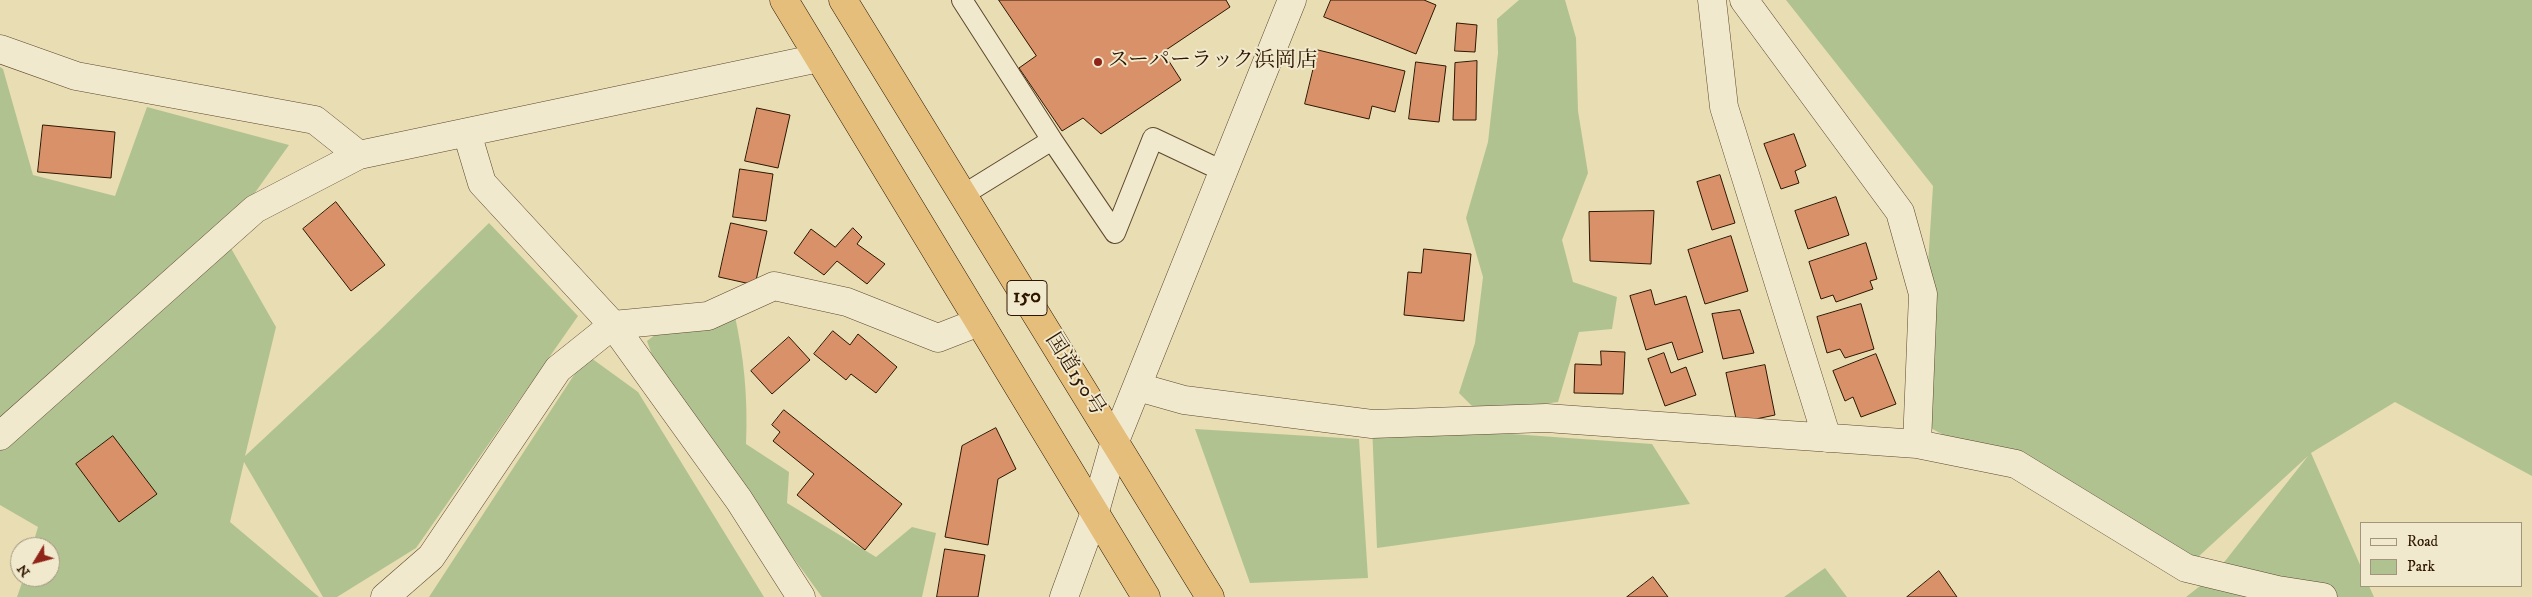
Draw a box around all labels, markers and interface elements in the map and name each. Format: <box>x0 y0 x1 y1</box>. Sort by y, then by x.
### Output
place label: スーパーラック浜岡店 <box>1108 49 1317 75</box>
marker: スーパーラック浜岡店 <box>1092 56 1104 68</box>
road number: 150 <box>1007 280 1047 316</box>
street label: 国道150号 <box>1039 329 1109 421</box>
legend <box>2360 522 2522 587</box>
text: Road <box>2407 532 2438 551</box>
north arrow <box>10 537 60 587</box>
text: Park <box>2407 557 2435 576</box>
text: N <box>13 560 34 580</box>

